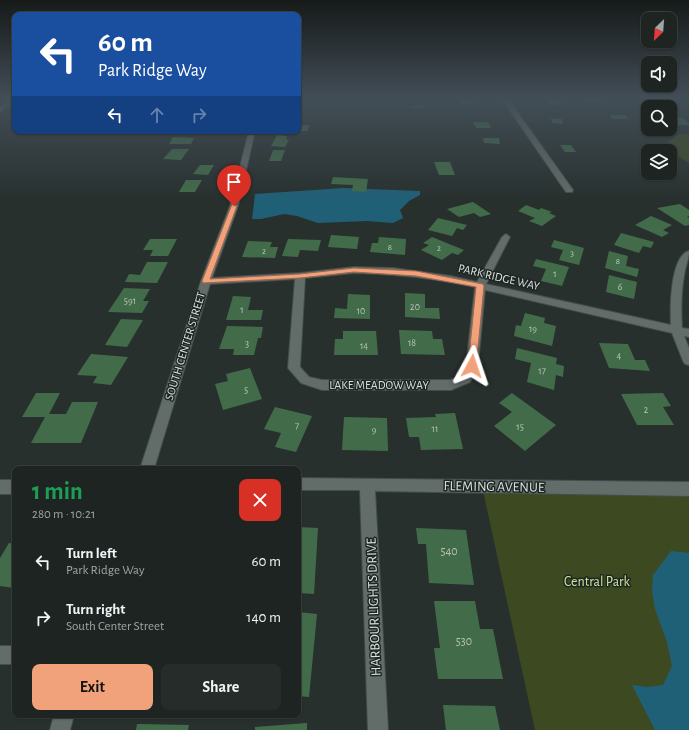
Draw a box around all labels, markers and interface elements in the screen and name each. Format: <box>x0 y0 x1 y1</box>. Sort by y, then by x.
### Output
north arrow <box>641 12 677 48</box>
map controls <box>641 12 677 180</box>
icon: left <box>32 28 84 80</box>
text: 60 m <box>98 29 153 57</box>
button: sound <box>641 56 677 92</box>
text: Park Ridge Way <box>98 62 207 80</box>
button: search <box>641 100 677 136</box>
icon: left <box>104 104 126 126</box>
icon: ahead <box>146 104 168 126</box>
icon: right <box>188 104 210 126</box>
button: layers <box>641 144 677 180</box>
pin <box>217 165 251 206</box>
icon: arrive <box>223 171 245 193</box>
house number: 8 <box>388 243 392 252</box>
house number: 2 <box>437 244 441 253</box>
house number: 2 <box>262 247 266 256</box>
house number: 3 <box>570 249 574 258</box>
house number: 8 <box>616 257 620 266</box>
street label: PARK RIDGE WAY <box>457 262 542 292</box>
house number: 1 <box>553 269 557 279</box>
house number: 6 <box>618 282 623 292</box>
street label: SOUTH CENTER STREET <box>163 290 207 402</box>
house number: 591 <box>124 296 136 306</box>
house number: 20 <box>410 302 420 312</box>
house number: 1 <box>240 305 244 315</box>
house number: 10 <box>357 306 365 316</box>
house number: 19 <box>529 324 537 334</box>
house number: 18 <box>408 338 416 348</box>
house number: 3 <box>245 339 249 349</box>
house number: 14 <box>360 341 368 351</box>
position arrow <box>451 345 493 387</box>
house number: 4 <box>617 351 622 361</box>
house number: 17 <box>538 366 546 376</box>
street label: LAKE MEADOW WAY <box>329 379 429 391</box>
house number: 5 <box>244 385 248 395</box>
house number: 2 <box>644 405 649 415</box>
house number: 7 <box>295 421 299 431</box>
house number: 15 <box>516 422 524 432</box>
house number: 11 <box>432 424 438 434</box>
house number: 9 <box>372 425 377 435</box>
button: close <box>239 479 281 521</box>
street label: FLEMING AVENUE <box>443 479 545 495</box>
text: 1 min <box>32 480 83 504</box>
text: 280 m · 10:21 <box>32 508 95 521</box>
street label: HARBOUR LIGHTS DRIVE <box>365 537 383 676</box>
house number: 540 <box>440 545 458 557</box>
text: Turn left <box>66 546 117 561</box>
icon: left <box>32 551 54 573</box>
text: 60 m <box>252 554 281 569</box>
text: Park Ridge Way <box>66 564 144 577</box>
park label: Central Park <box>564 575 631 589</box>
text: Turn right <box>66 602 125 617</box>
icon: right <box>32 607 54 629</box>
text: 140 m <box>246 610 281 625</box>
text: South Center Street <box>66 620 164 633</box>
house number: 530 <box>456 635 472 647</box>
button: Exit <box>32 664 153 710</box>
button: Share <box>161 664 281 710</box>

